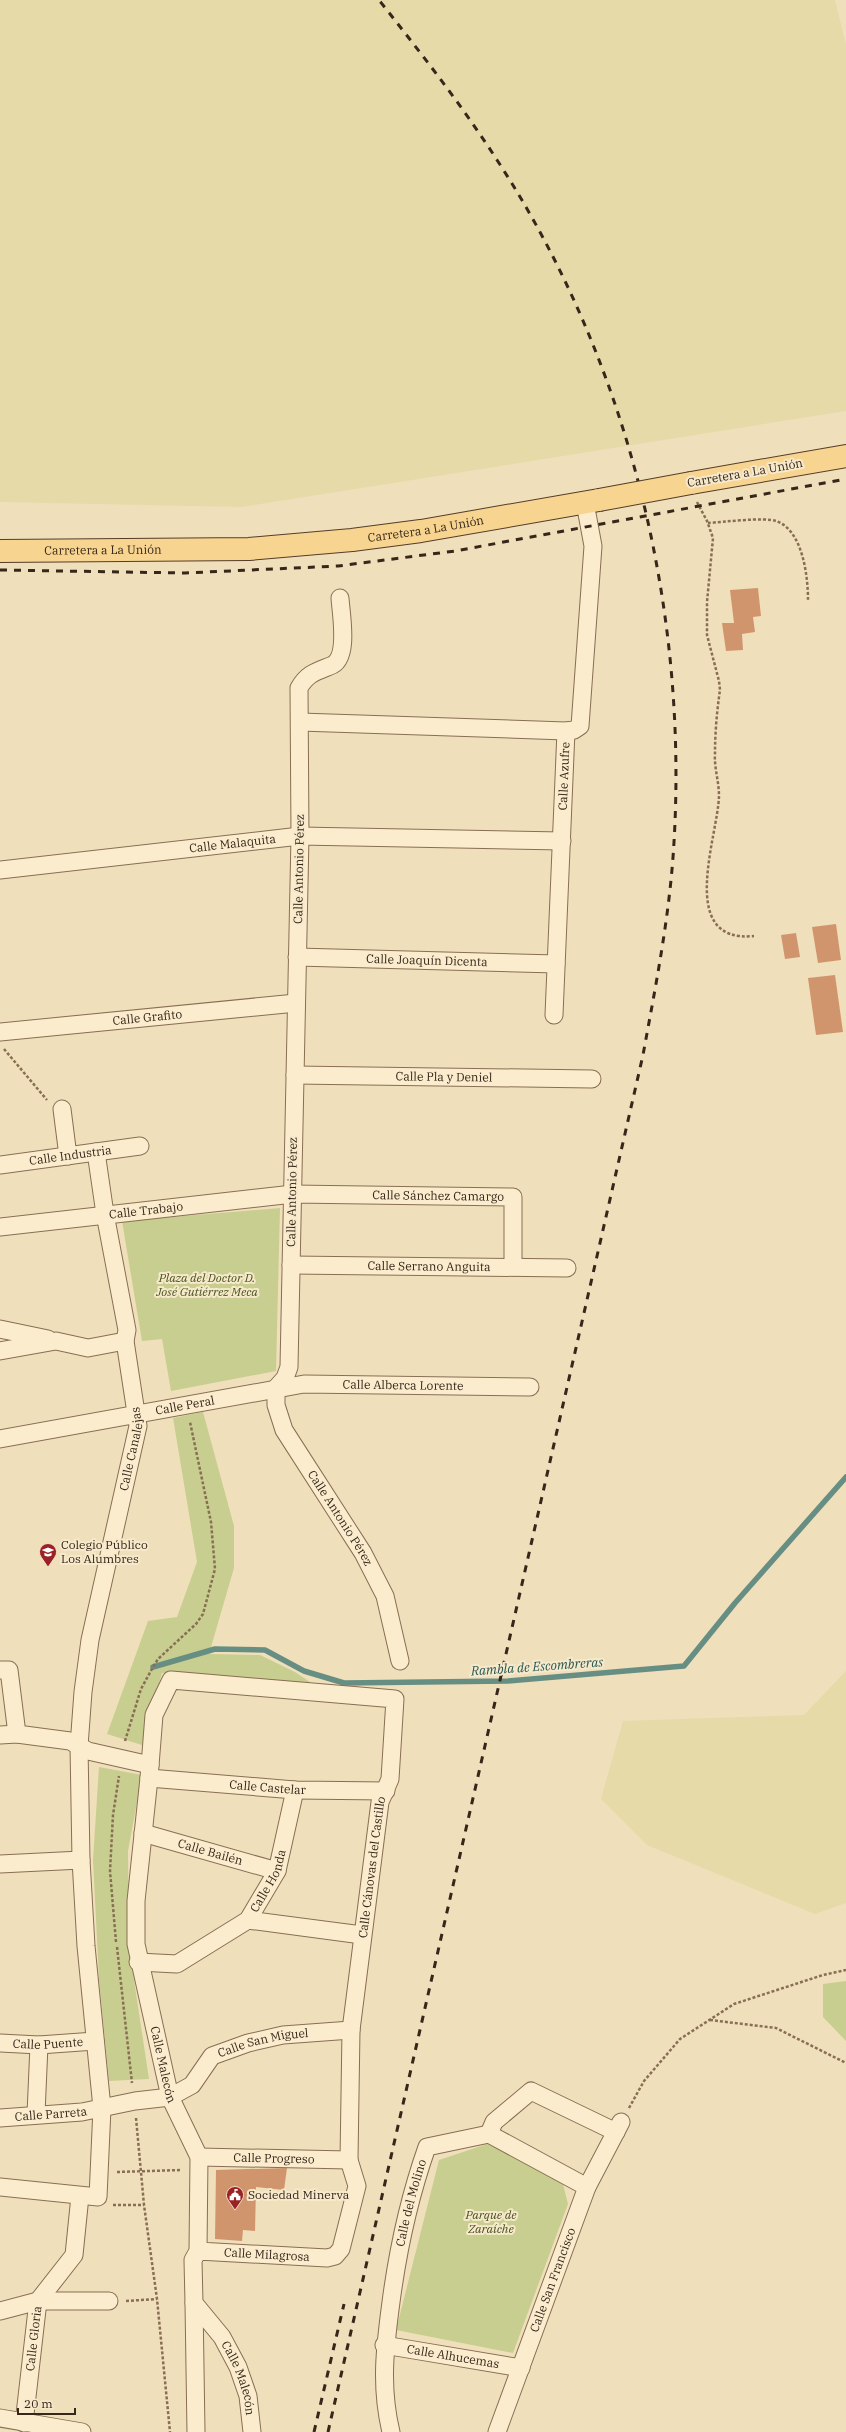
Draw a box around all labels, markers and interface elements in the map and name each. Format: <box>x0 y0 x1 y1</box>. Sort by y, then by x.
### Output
street label: Carretera a La Unión <box>686 455 804 490</box>
street label: Carretera a La Unión <box>367 512 485 545</box>
street label: Carretera a La Unión <box>44 542 162 558</box>
street label: Calle Azufre <box>555 742 573 811</box>
street label: Calle Antonio Pérez <box>290 814 307 924</box>
street label: Calle Malaquita <box>188 831 277 856</box>
street label: Calle Joaquín Dicenta <box>366 951 488 969</box>
street label: Calle Grafito <box>112 1006 183 1028</box>
street label: Calle Pla y Deniel <box>395 1068 493 1085</box>
street label: Calle Antonio Pérez <box>283 1137 300 1247</box>
street label: Calle Industria <box>28 1142 113 1168</box>
street label: Calle Sánchez Camargo <box>372 1187 504 1204</box>
street label: Calle Trabajo <box>108 1198 184 1222</box>
street label: Calle Serrano Anguita <box>367 1258 491 1274</box>
park label: Plaza del Doctor D. José Gutiérrez Meca <box>155 1270 258 1299</box>
street label: Calle Alberca Lorente <box>342 1377 464 1393</box>
street label: Calle Peral <box>154 1392 216 1418</box>
street label: Calle Canalejas <box>116 1406 146 1492</box>
street label: Calle Antonio Pérez <box>305 1467 376 1568</box>
place label: Colegio Público Los Alumbres <box>61 1537 148 1566</box>
school or university icon: Colegio Público Los Alumbres <box>38 1542 58 1567</box>
water label: Rambla de Escombreras <box>469 1653 604 1680</box>
street label: Calle Castelar <box>229 1777 307 1797</box>
street label: Calle Cánovas del Castillo <box>355 1793 389 1939</box>
street label: Calle Bailén <box>176 1835 245 1868</box>
street label: Calle Honda <box>246 1848 289 1915</box>
street label: Calle Malecón <box>147 2025 180 2106</box>
street label: Calle San Miguel <box>216 2025 309 2060</box>
street label: Calle Puente <box>12 2034 84 2052</box>
street label: Calle Parreta <box>14 2103 89 2124</box>
street label: Calle Progreso <box>233 2150 315 2166</box>
street label: Calle del Molino <box>392 2157 429 2248</box>
public building icon: Sociedad Minerva <box>225 2185 245 2210</box>
place label: Sociedad Minerva <box>248 2187 350 2202</box>
park label: Parque de Zaraíche <box>464 2207 517 2236</box>
street label: Calle San Francisco <box>526 2225 579 2334</box>
street label: Calle Milagrosa <box>224 2244 311 2264</box>
street label: Calle Gloria <box>22 2305 44 2372</box>
street label: Calle Malecón <box>218 2338 258 2416</box>
street label: Calle Alhucemas <box>406 2341 501 2371</box>
scale bar <box>18 2390 75 2416</box>
text: 20 m <box>24 2396 53 2411</box>

